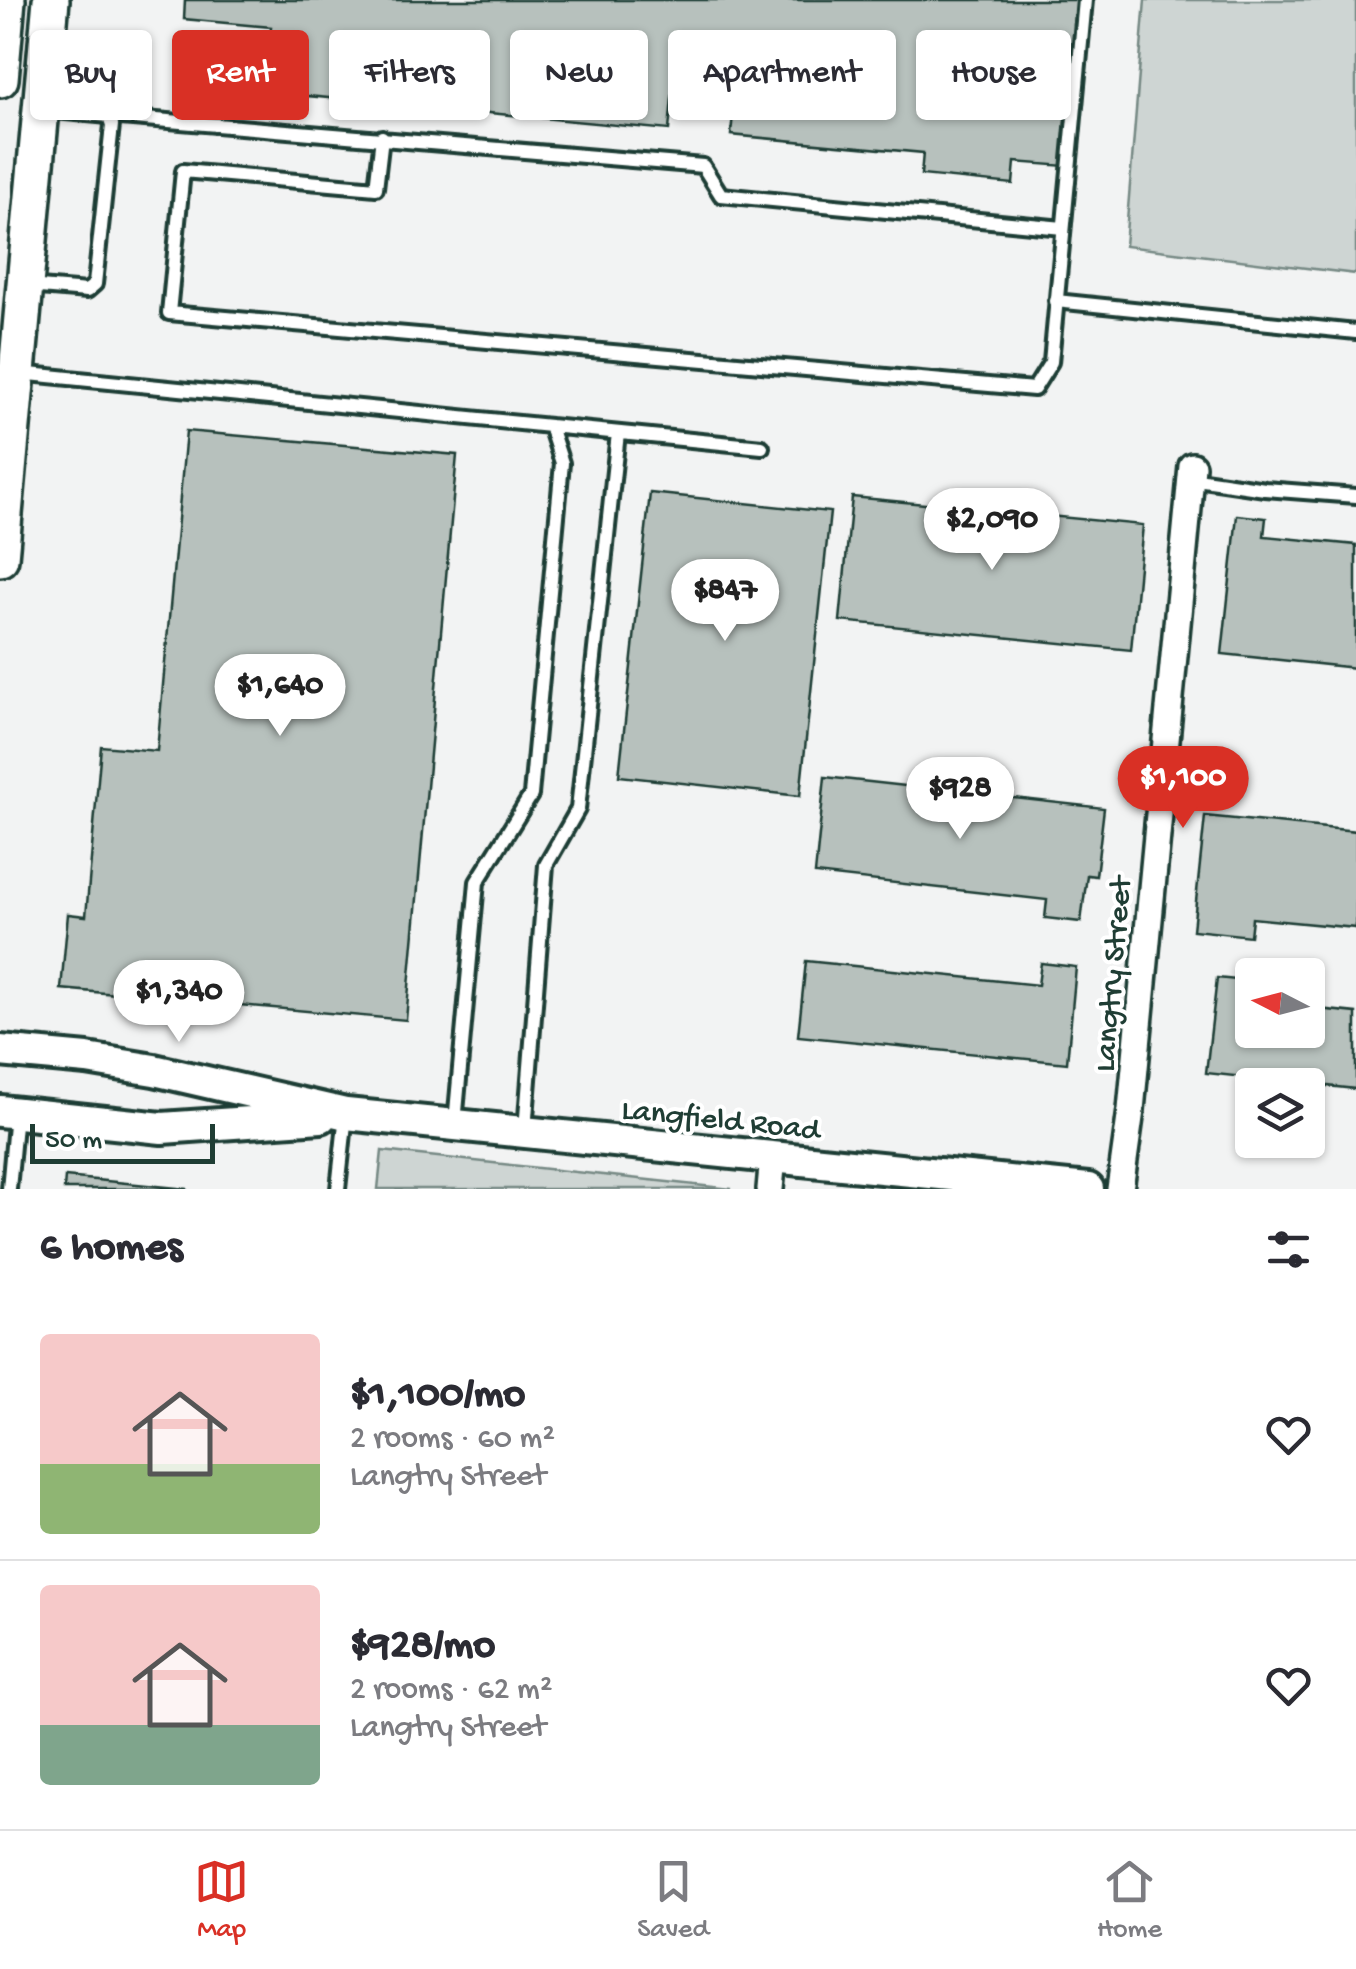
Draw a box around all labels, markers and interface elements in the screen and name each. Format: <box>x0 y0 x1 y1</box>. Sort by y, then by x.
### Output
chip: Buy <box>30 30 152 120</box>
chip: Rent <box>172 30 309 120</box>
chip: Filters <box>329 30 490 120</box>
chip: New <box>510 30 648 120</box>
chip: Apartment <box>668 30 896 120</box>
chip: House <box>916 30 1071 120</box>
pin: $2,090 <box>911 488 1073 573</box>
text: $2,090 <box>946 501 1038 539</box>
pin: $847 <box>666 559 784 644</box>
text: $847 <box>693 572 757 610</box>
pin: $1,640 <box>199 654 361 739</box>
text: $1,640 <box>237 667 323 705</box>
pin: $1,100 <box>1102 746 1264 831</box>
pin: $928 <box>901 757 1019 842</box>
text: $1,100 <box>1140 759 1226 797</box>
text: $928 <box>928 770 992 808</box>
street label: Langtry Street <box>1088 872 1143 1074</box>
north arrow <box>1235 958 1325 1048</box>
map controls <box>1235 958 1325 1158</box>
pin: $1,340 <box>98 960 260 1045</box>
text: $1,340 <box>135 973 223 1011</box>
button: layers <box>1235 1068 1325 1158</box>
street label: Langfield Road <box>619 1093 824 1152</box>
scale bar <box>30 1119 215 1164</box>
text: 50 m <box>45 1125 102 1158</box>
icon: filters <box>1261 1222 1316 1277</box>
text: 6 homes <box>40 1225 183 1274</box>
text: $1,100/mo <box>350 1372 525 1421</box>
icon: home <box>120 1374 240 1494</box>
icon: heart <box>1261 1407 1316 1462</box>
text: 2 rooms · 60 m² <box>350 1421 555 1459</box>
text: Langtry Street <box>350 1459 546 1497</box>
text: $928/mo <box>350 1623 495 1672</box>
icon: home <box>120 1625 240 1745</box>
icon: heart <box>1261 1658 1316 1713</box>
text: 2 rooms · 62 m² <box>350 1672 552 1710</box>
text: Langtry Street <box>350 1710 546 1748</box>
tab: Map <box>194 1854 249 1947</box>
tab: Saved <box>637 1854 709 1947</box>
tab: Home <box>1097 1854 1162 1947</box>

